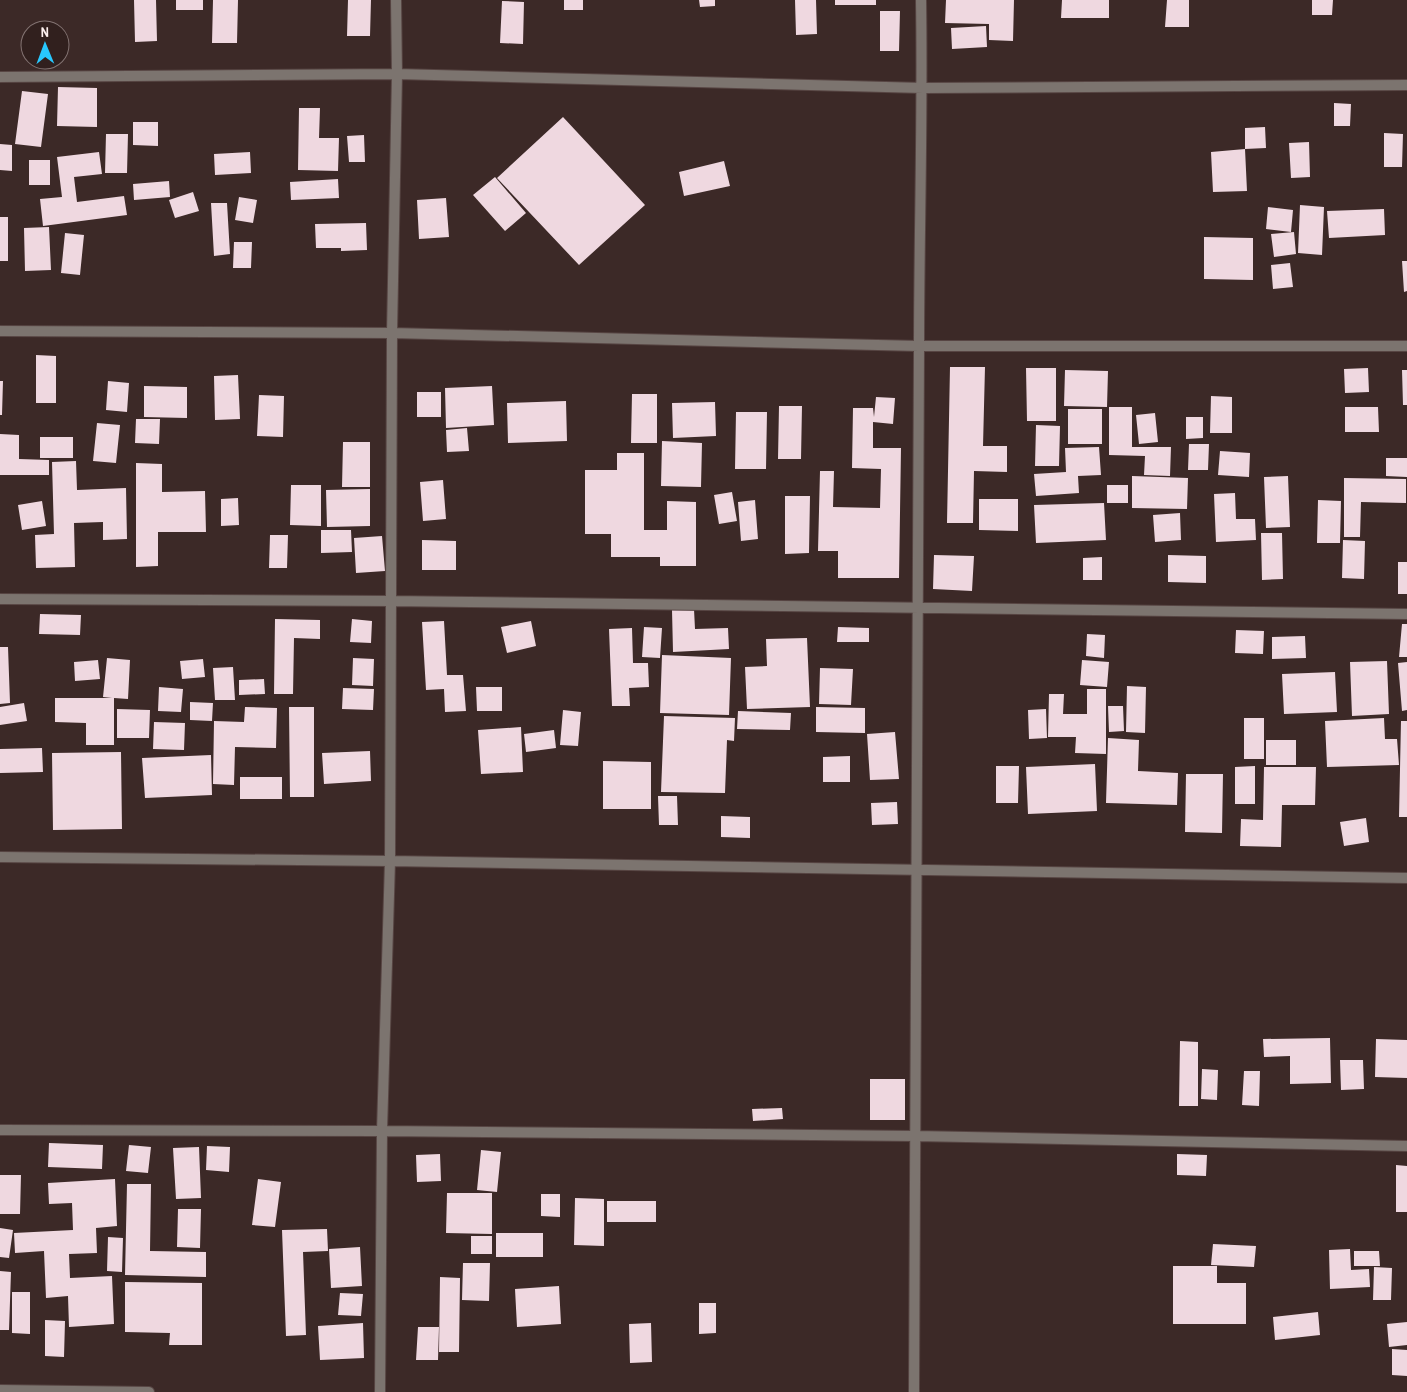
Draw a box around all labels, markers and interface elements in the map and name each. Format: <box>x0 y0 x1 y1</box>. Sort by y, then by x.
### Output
north arrow <box>20 20 70 70</box>
text: N <box>40 23 49 41</box>

